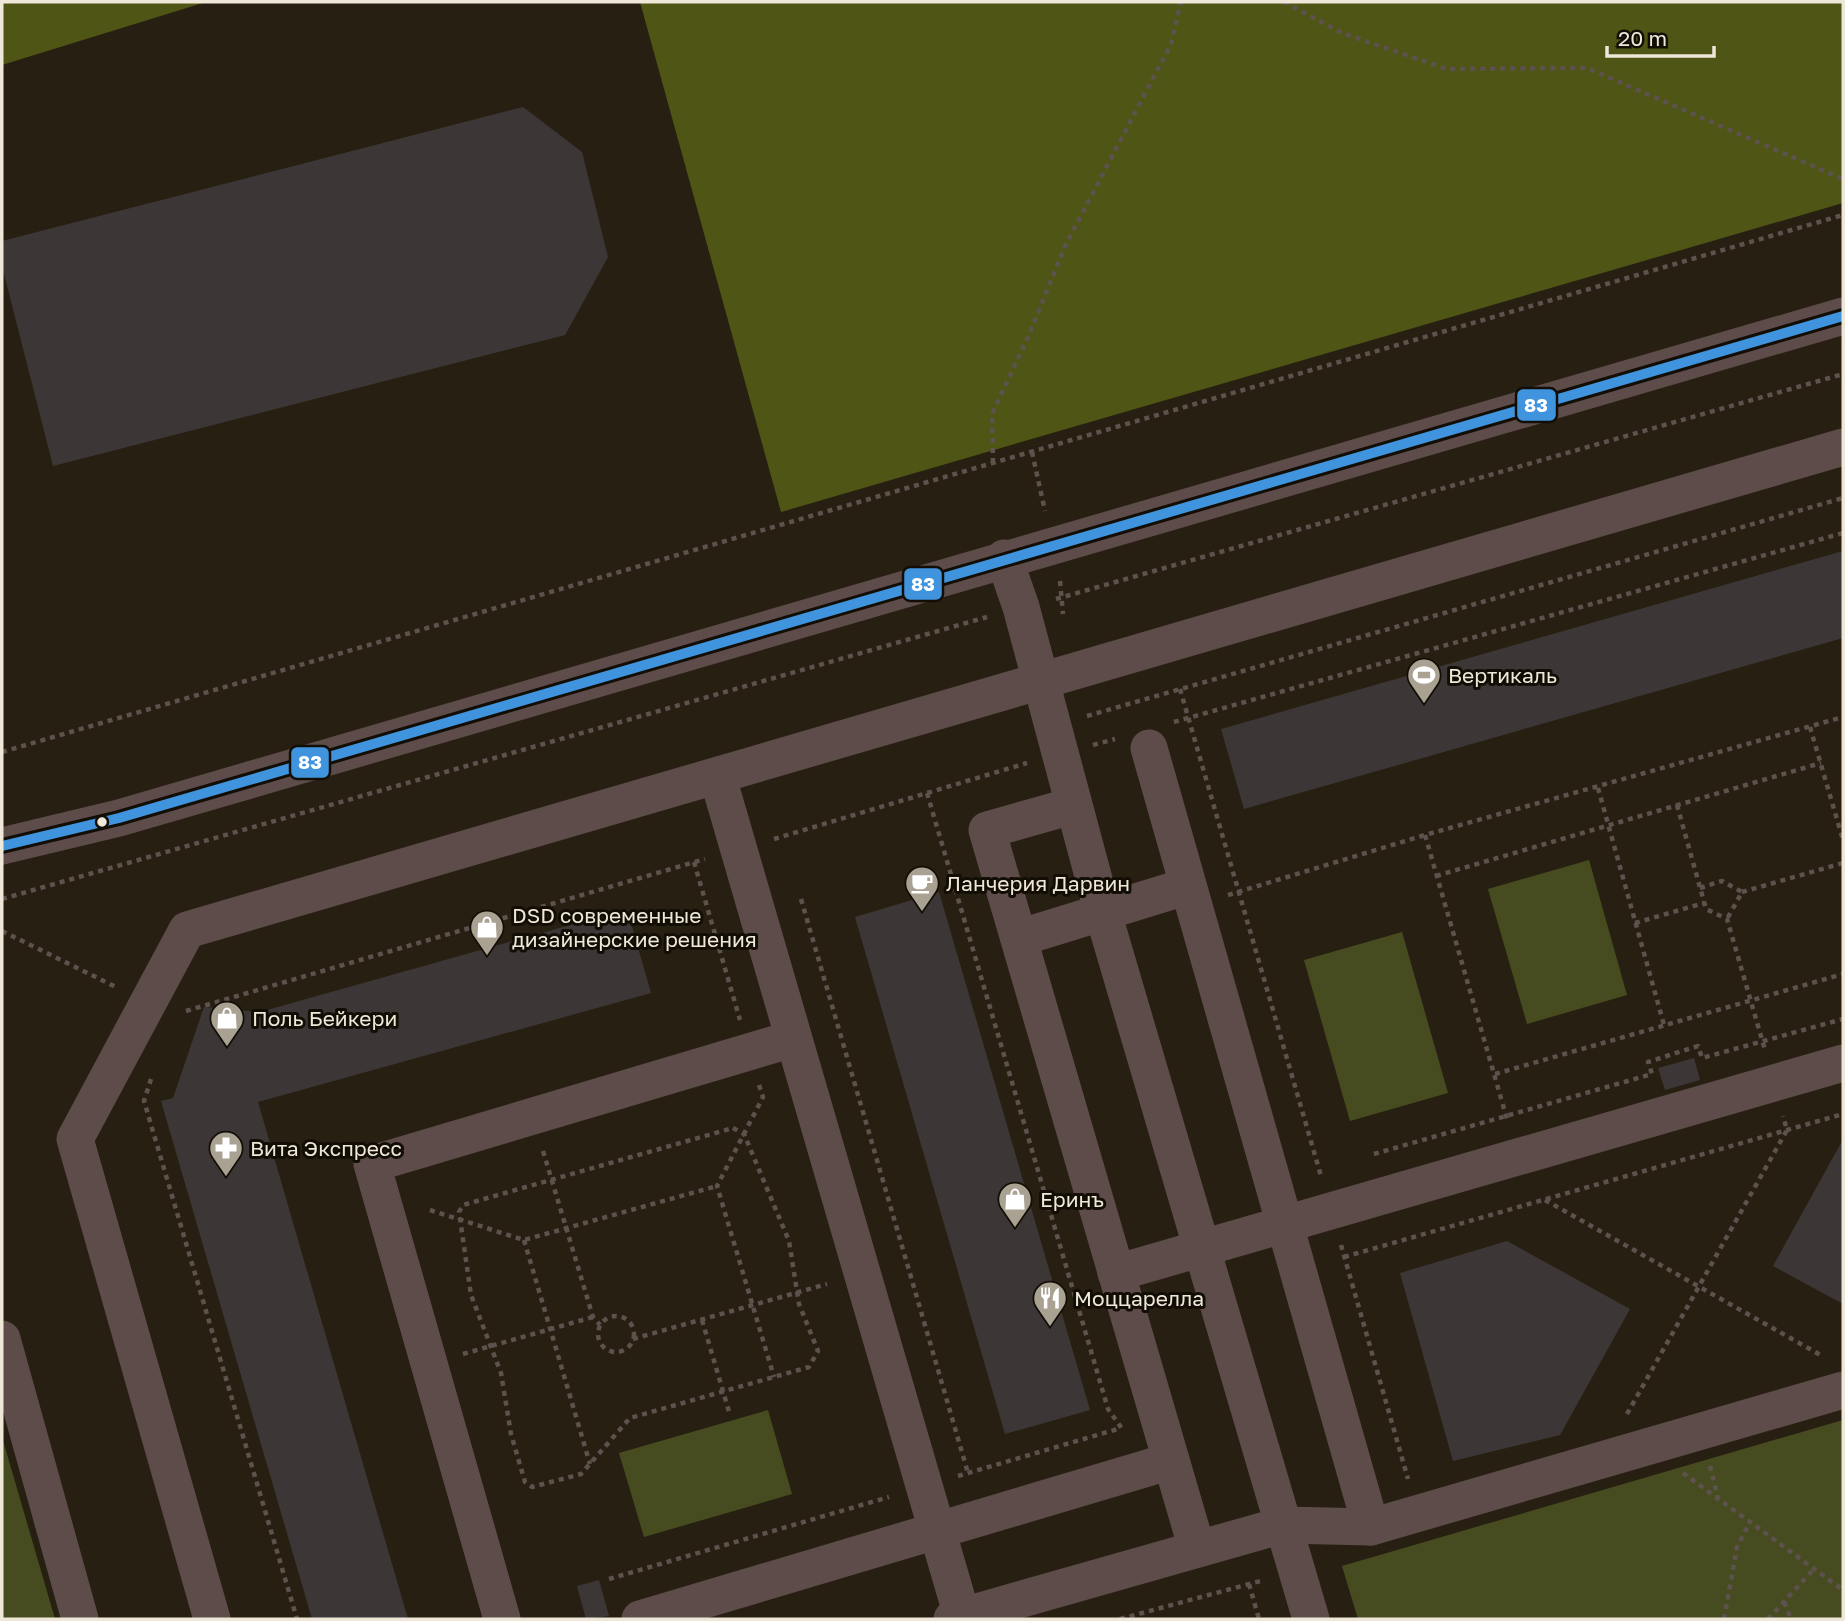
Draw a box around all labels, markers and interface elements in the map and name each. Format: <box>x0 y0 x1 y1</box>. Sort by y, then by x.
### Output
scale bar <box>1607 14 1714 58</box>
text: 20 m <box>1618 25 1667 51</box>
line badge: 83 <box>1516 388 1557 422</box>
text: 83 <box>1524 393 1548 416</box>
line badge: 83 <box>903 567 943 601</box>
text: 83 <box>911 572 935 595</box>
sports icon: Вертикаль <box>1405 656 1443 705</box>
place label: Вертикаль <box>1448 662 1557 688</box>
line badge: 83 <box>290 746 330 779</box>
text: 83 <box>298 750 322 773</box>
unlabelled marker <box>95 815 109 829</box>
cafe icon: Ланчерия Дарвин <box>903 864 941 913</box>
place label: Ланчерия Дарвин <box>946 870 1130 896</box>
place label: DSD современные дизайнерские решения <box>512 902 757 952</box>
shop icon: DSD современные дизайнерские решения <box>468 908 506 957</box>
shop icon: Поль Бейкери <box>208 999 246 1048</box>
place label: Поль Бейкери <box>252 1005 397 1031</box>
pharmacy icon: Вита Экспресс <box>207 1129 245 1178</box>
place label: Вита Экспресс <box>250 1135 402 1161</box>
shop icon: Еринъ <box>996 1180 1034 1229</box>
place label: Еринъ <box>1040 1186 1104 1212</box>
restaurant icon: Моццарелла <box>1031 1279 1069 1328</box>
place label: Моццарелла <box>1074 1285 1204 1311</box>

